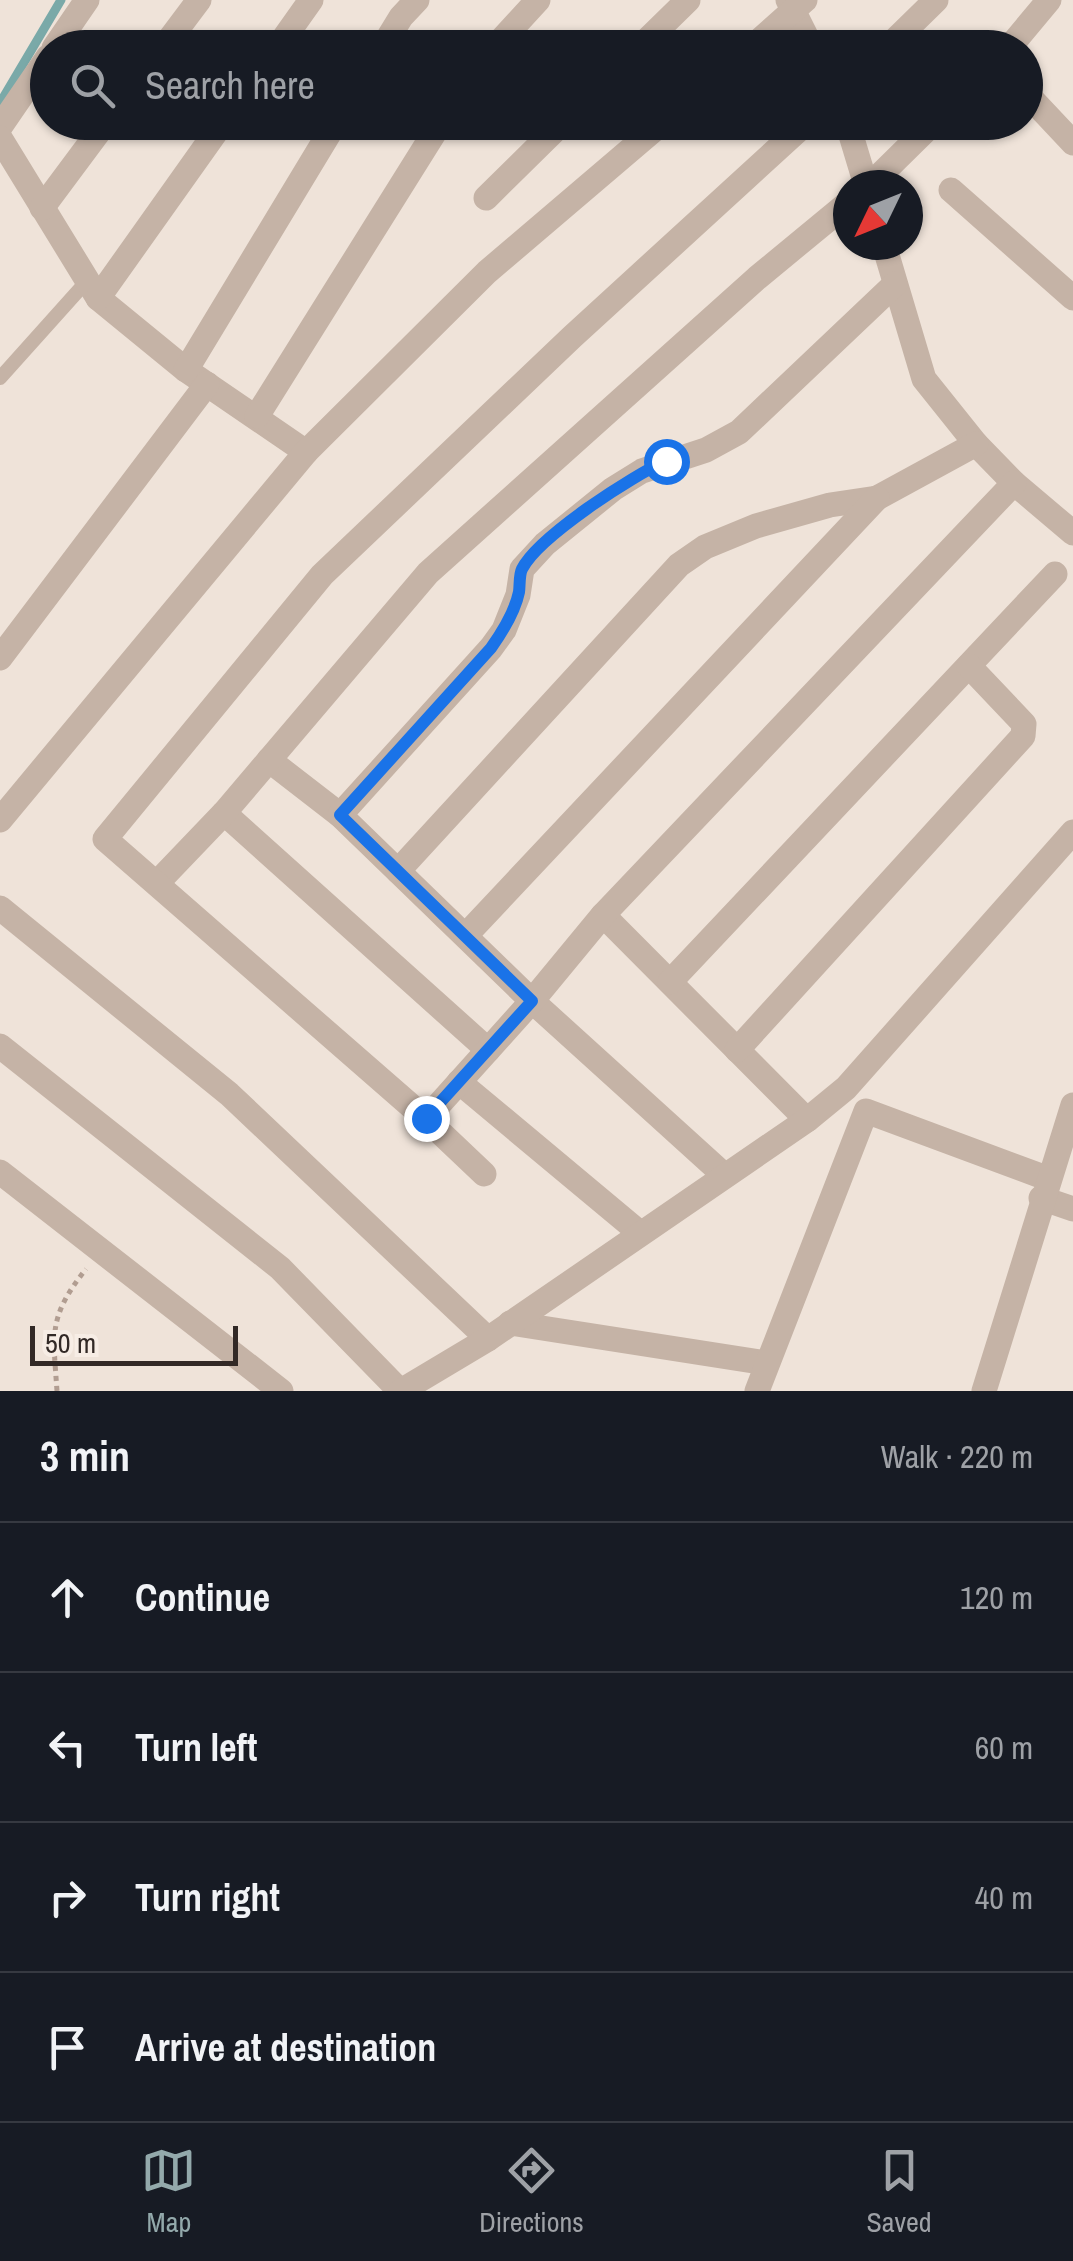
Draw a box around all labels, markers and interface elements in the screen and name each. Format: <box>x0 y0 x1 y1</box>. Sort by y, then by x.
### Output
search box <box>30 30 1043 140</box>
icon: search <box>65 58 120 113</box>
text: Search here <box>145 60 315 111</box>
north arrow <box>833 170 923 260</box>
route start <box>644 439 690 485</box>
route end <box>404 1096 450 1142</box>
scale bar <box>30 1321 238 1366</box>
text: 50 m <box>45 1324 96 1362</box>
text: 3 min <box>40 1428 130 1484</box>
text: Walk · 220 m <box>881 1435 1033 1478</box>
icon: ahead <box>40 1570 95 1625</box>
text: Continue <box>135 1572 270 1623</box>
text: 120 m <box>960 1576 1033 1619</box>
icon: left <box>40 1720 95 1775</box>
text: Turn left <box>135 1722 257 1773</box>
text: 60 m <box>975 1726 1033 1769</box>
icon: right <box>40 1870 95 1925</box>
text: Turn right <box>135 1872 280 1923</box>
text: 40 m <box>975 1876 1033 1919</box>
icon: arrive <box>40 2020 95 2075</box>
text: Arrive at destination <box>135 2022 436 2073</box>
tab: Map <box>141 2143 196 2241</box>
tab: Directions <box>479 2143 584 2241</box>
tab: Saved <box>867 2143 932 2241</box>

